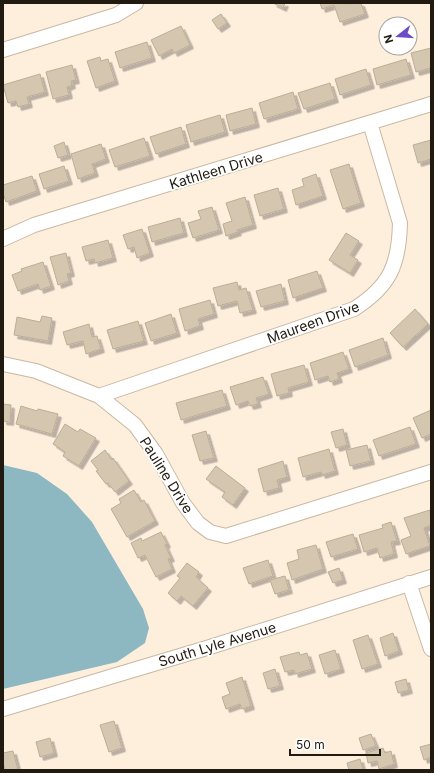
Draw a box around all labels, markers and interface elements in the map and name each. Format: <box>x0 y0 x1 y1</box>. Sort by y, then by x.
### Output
north arrow <box>378 16 418 56</box>
text: N <box>381 33 396 45</box>
street label: Kathleen Drive <box>167 148 265 192</box>
street label: Maureen Drive <box>264 297 362 347</box>
street label: Pauline Drive <box>137 434 197 516</box>
street label: South Lyle Avenue <box>156 618 278 670</box>
scale bar <box>290 731 380 757</box>
text: 50 m <box>296 737 325 752</box>

